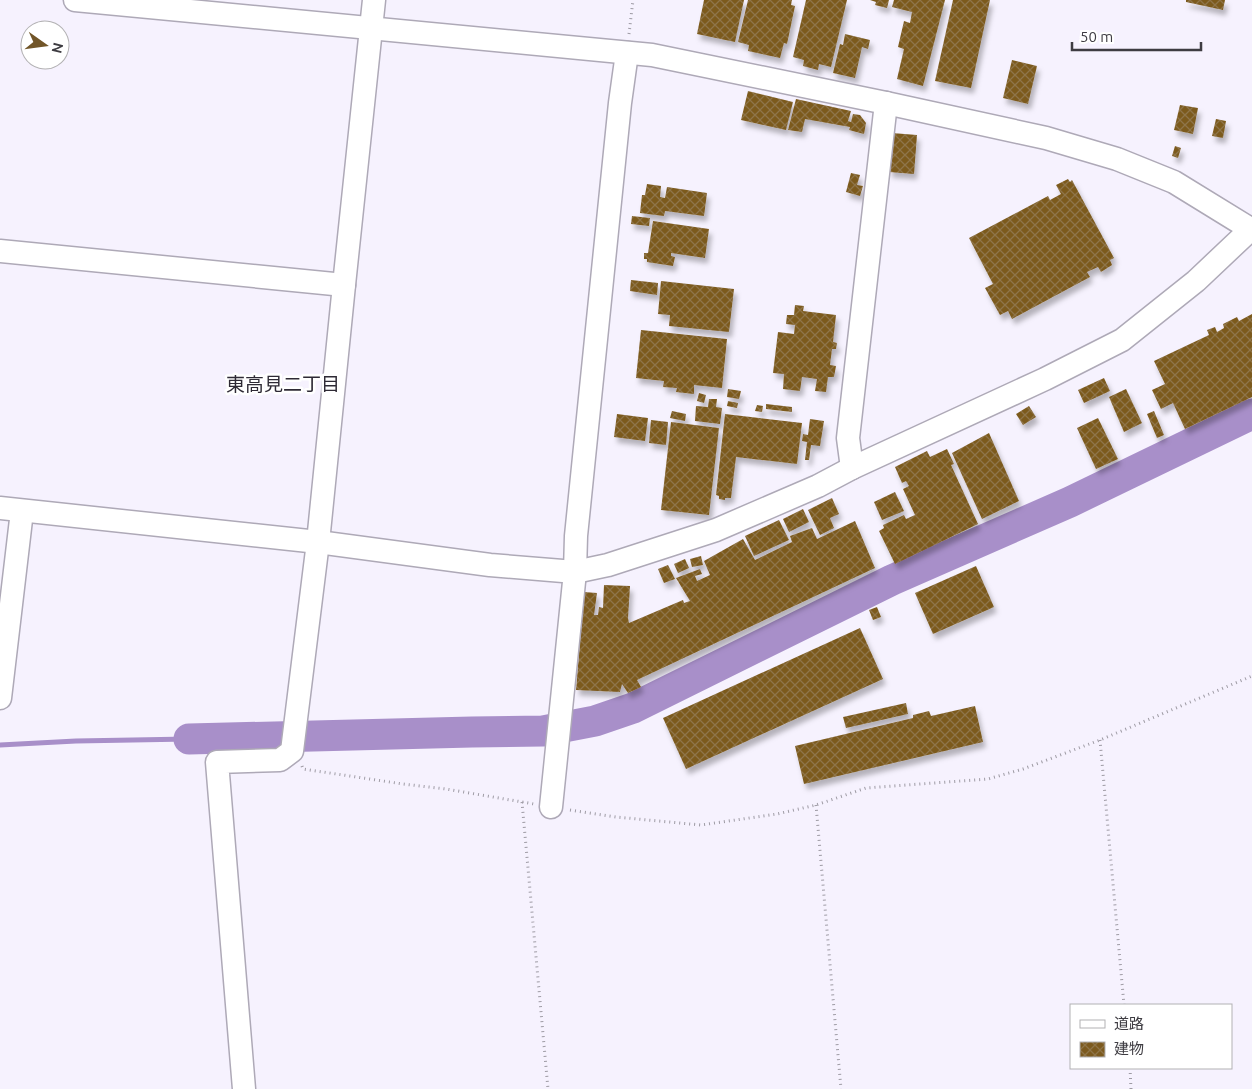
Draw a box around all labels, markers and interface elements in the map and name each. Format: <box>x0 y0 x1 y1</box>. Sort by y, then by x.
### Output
north arrow <box>20 20 70 70</box>
scale bar <box>1072 20 1201 52</box>
text: 50 m <box>1080 28 1113 45</box>
text: N <box>49 41 67 55</box>
district label: 東高見二丁目 <box>226 373 340 395</box>
legend <box>1070 1004 1232 1069</box>
text: 道路 <box>1114 1015 1144 1032</box>
text: 建物 <box>1114 1040 1144 1057</box>

